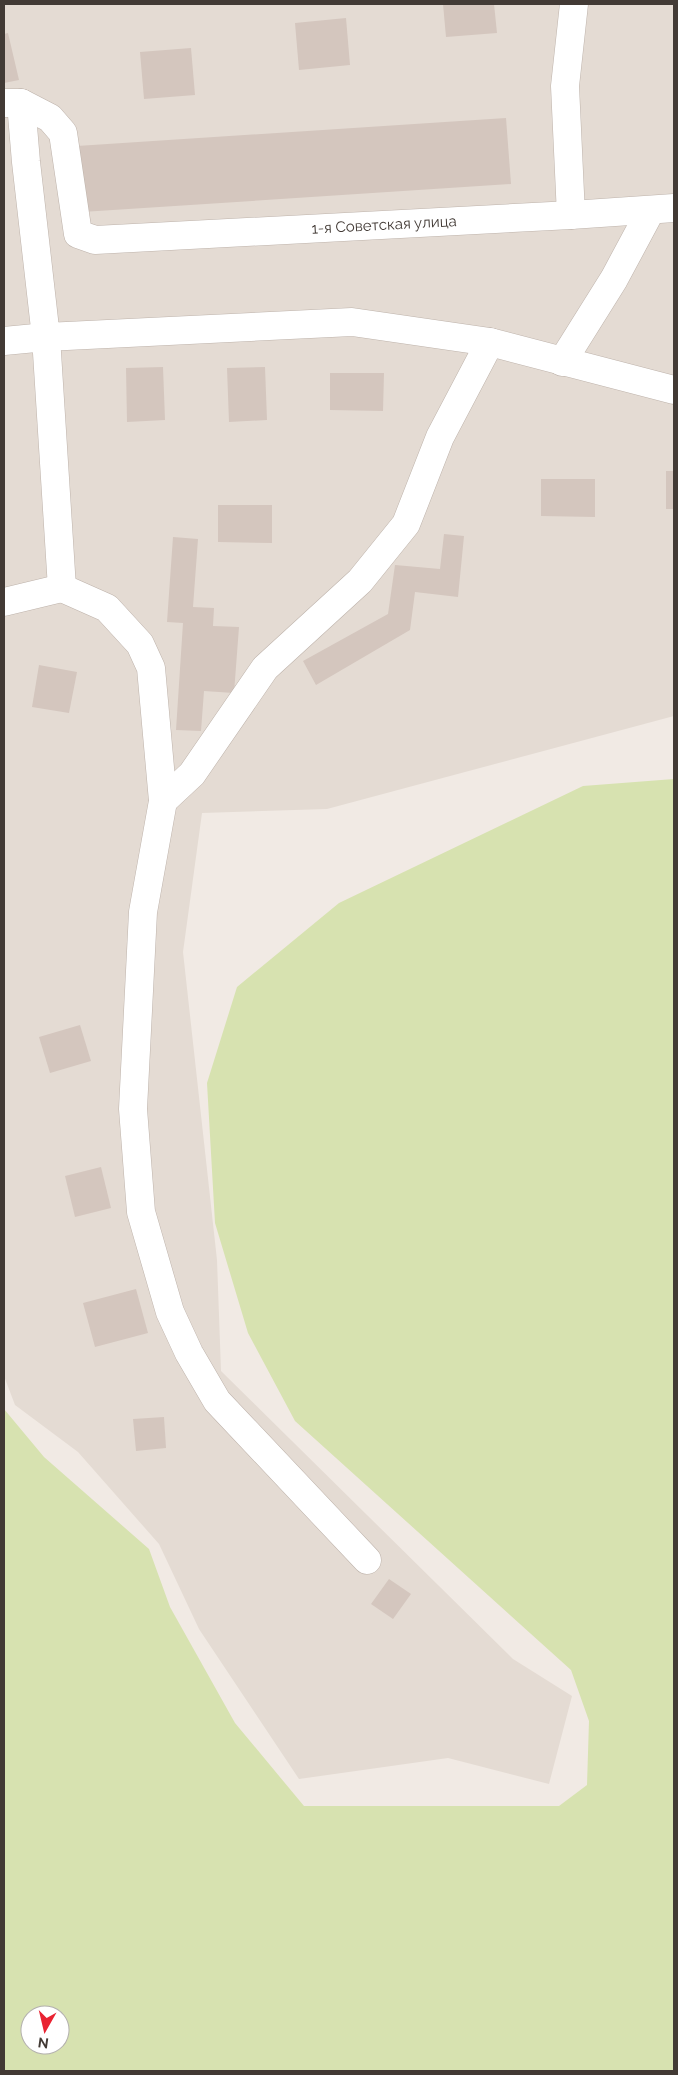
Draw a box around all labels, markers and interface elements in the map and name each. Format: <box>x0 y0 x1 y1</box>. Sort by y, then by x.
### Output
street label: 1-я Советская улица <box>311 212 457 238</box>
north arrow <box>20 2005 70 2055</box>
text: N <box>37 2034 50 2052</box>

